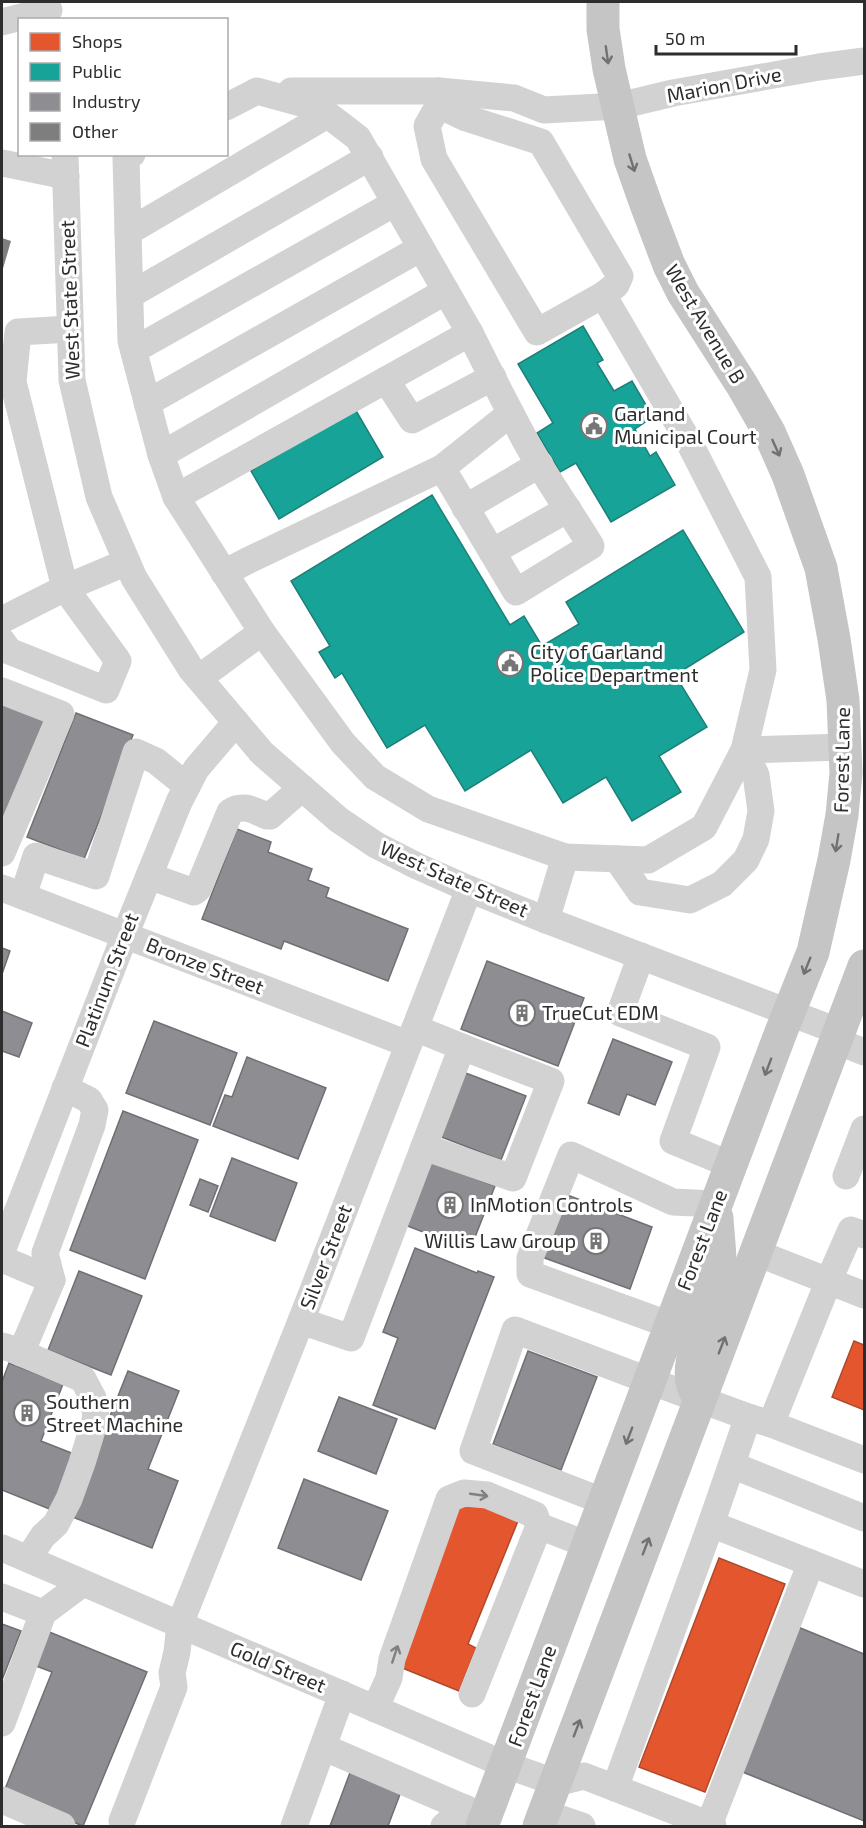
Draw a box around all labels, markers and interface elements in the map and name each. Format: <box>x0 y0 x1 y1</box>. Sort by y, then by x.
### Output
legend <box>18 18 228 156</box>
scale bar <box>656 18 796 56</box>
text: 50 m <box>665 27 705 49</box>
text: Shops <box>72 30 122 52</box>
one-way arrow <box>601 44 612 64</box>
text: Public <box>72 60 122 82</box>
street label: Marion Drive <box>664 61 783 107</box>
text: Industry <box>72 90 141 112</box>
text: Other <box>72 120 118 142</box>
one-way arrow <box>627 153 638 172</box>
street label: West State Street <box>54 219 84 380</box>
street label: West Avenue B <box>661 259 751 388</box>
place label: Garland Municipal Court <box>614 401 757 448</box>
public building icon: Garland Municipal Court <box>579 411 609 441</box>
one-way arrow <box>771 439 782 457</box>
place label: City of Garland Police Department <box>530 639 699 686</box>
public building icon: City of Garland Police Department <box>495 648 525 678</box>
street label: Forest Lane <box>828 707 854 813</box>
one-way arrow <box>831 832 842 852</box>
street label: West State Street <box>377 835 533 922</box>
street label: Platinum Street <box>69 909 143 1050</box>
street label: Bronze Street <box>143 932 268 999</box>
one-way arrow <box>801 956 812 975</box>
building icon: TrueCut EDM <box>507 998 537 1028</box>
place label: TrueCut EDM <box>542 1000 659 1024</box>
one-way arrow <box>761 1057 772 1076</box>
street label: Forest Lane <box>671 1186 731 1294</box>
building icon: InMotion Controls <box>435 1190 465 1220</box>
place label: InMotion Controls <box>470 1192 633 1216</box>
street label: Silver Street <box>294 1200 356 1313</box>
building icon: Willis Law Group <box>581 1226 611 1256</box>
place label: Willis Law Group <box>424 1228 576 1252</box>
one-way arrow <box>718 1337 729 1355</box>
place label: Southern Street Machine <box>46 1389 183 1436</box>
building icon: Southern Street Machine <box>12 1398 42 1428</box>
one-way arrow <box>623 1426 634 1445</box>
one-way arrow <box>468 1489 488 1500</box>
one-way arrow <box>642 1537 653 1556</box>
street label: Gold Street <box>227 1635 330 1697</box>
street label: Forest Lane <box>502 1642 560 1750</box>
one-way arrow <box>390 1645 401 1664</box>
one-way arrow <box>573 1719 584 1738</box>

